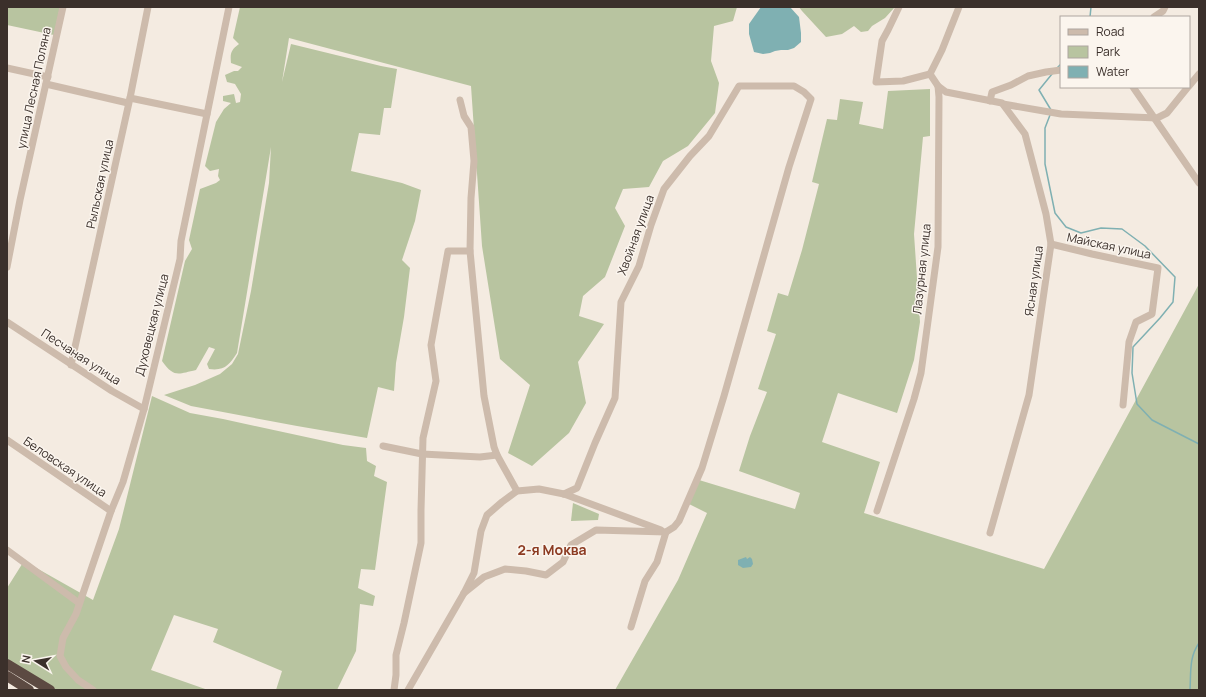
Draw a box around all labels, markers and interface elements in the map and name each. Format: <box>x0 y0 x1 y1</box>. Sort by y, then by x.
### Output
legend <box>1060 16 1190 88</box>
text: Road <box>1096 23 1124 40</box>
street label: улица Лесная Поляна <box>12 26 55 150</box>
text: Park <box>1096 43 1121 60</box>
text: Water <box>1096 63 1130 80</box>
street label: Рыльская улица <box>82 138 117 230</box>
street label: Хвойная улица <box>613 192 658 277</box>
street label: Лазурная улица <box>908 223 935 315</box>
street label: Майская улица <box>1065 228 1153 263</box>
street label: Ясная улица <box>1020 245 1047 317</box>
street label: Духовецкая улица <box>131 272 172 378</box>
street label: Песчаная улица <box>38 324 124 389</box>
street label: Беловская улица <box>20 432 110 501</box>
district label: 2-я Моква <box>517 540 587 559</box>
north arrow <box>16 641 56 681</box>
text: N <box>18 654 34 664</box>

